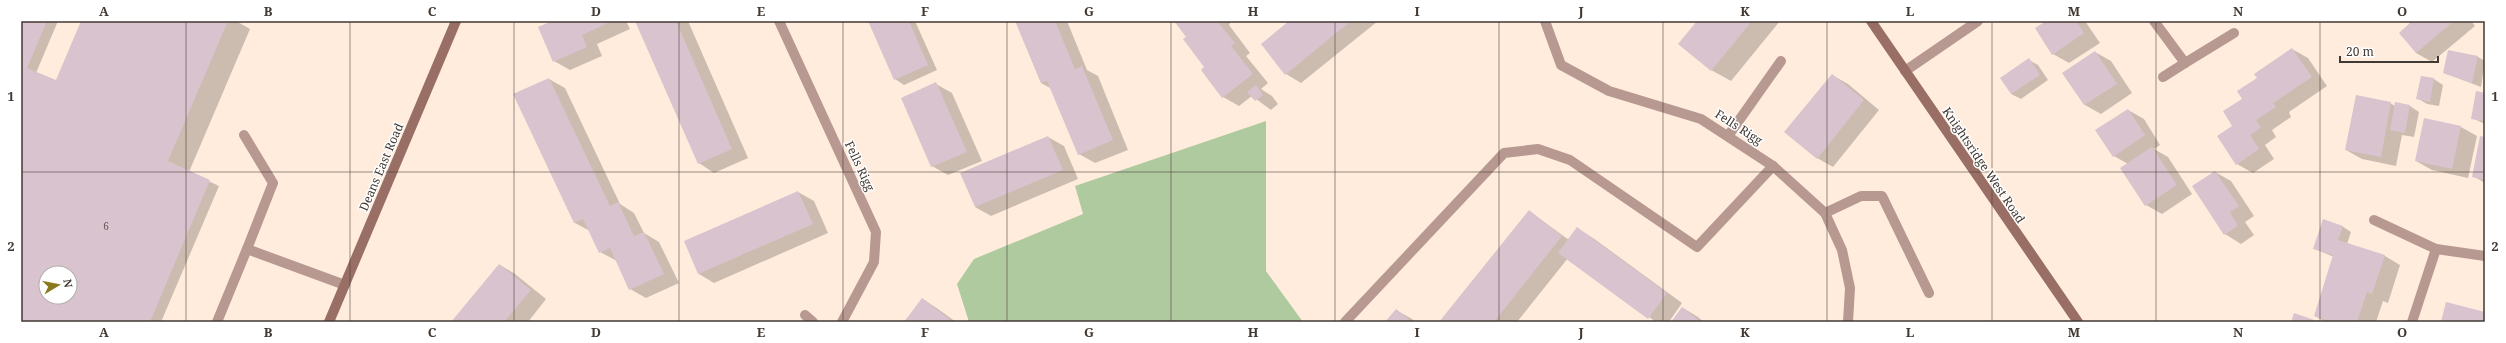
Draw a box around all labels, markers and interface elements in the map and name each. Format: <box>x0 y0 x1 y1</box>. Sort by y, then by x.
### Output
text: A <box>99 2 109 20</box>
text: B <box>264 2 273 20</box>
text: C <box>428 2 437 20</box>
text: D <box>591 2 601 20</box>
text: E <box>757 2 766 20</box>
text: F <box>921 2 929 20</box>
text: G <box>1084 2 1094 20</box>
text: H <box>1248 2 1259 20</box>
text: I <box>1414 2 1420 20</box>
text: J <box>1577 2 1584 20</box>
text: K <box>1740 2 1750 20</box>
text: L <box>1906 2 1915 20</box>
text: M <box>2068 2 2081 20</box>
text: N <box>2233 2 2244 20</box>
text: O <box>2397 2 2407 20</box>
scale bar <box>2340 38 2438 64</box>
text: 20 m <box>2346 43 2374 60</box>
text: 1 <box>7 87 15 105</box>
text: 1 <box>2491 87 2499 105</box>
street label: Knightsridge West Road <box>1939 104 2030 227</box>
street label: Fells Rigg <box>1712 105 1767 149</box>
street label: Deans East Road <box>355 120 407 214</box>
street label: Fells Rigg <box>841 138 879 194</box>
house number: 6 <box>103 219 109 233</box>
text: 2 <box>7 237 15 255</box>
text: 2 <box>2491 237 2499 255</box>
north arrow <box>38 265 78 305</box>
text: N <box>60 278 77 289</box>
text: A <box>99 323 109 341</box>
text: B <box>264 323 273 341</box>
text: C <box>428 323 437 341</box>
text: D <box>591 323 601 341</box>
text: E <box>757 323 766 341</box>
text: F <box>921 323 929 341</box>
text: G <box>1084 323 1094 341</box>
text: H <box>1248 323 1259 341</box>
text: I <box>1414 323 1420 341</box>
text: J <box>1577 323 1584 341</box>
text: K <box>1740 323 1750 341</box>
text: L <box>1906 323 1915 341</box>
text: M <box>2068 323 2081 341</box>
text: N <box>2233 323 2244 341</box>
text: O <box>2397 323 2407 341</box>

